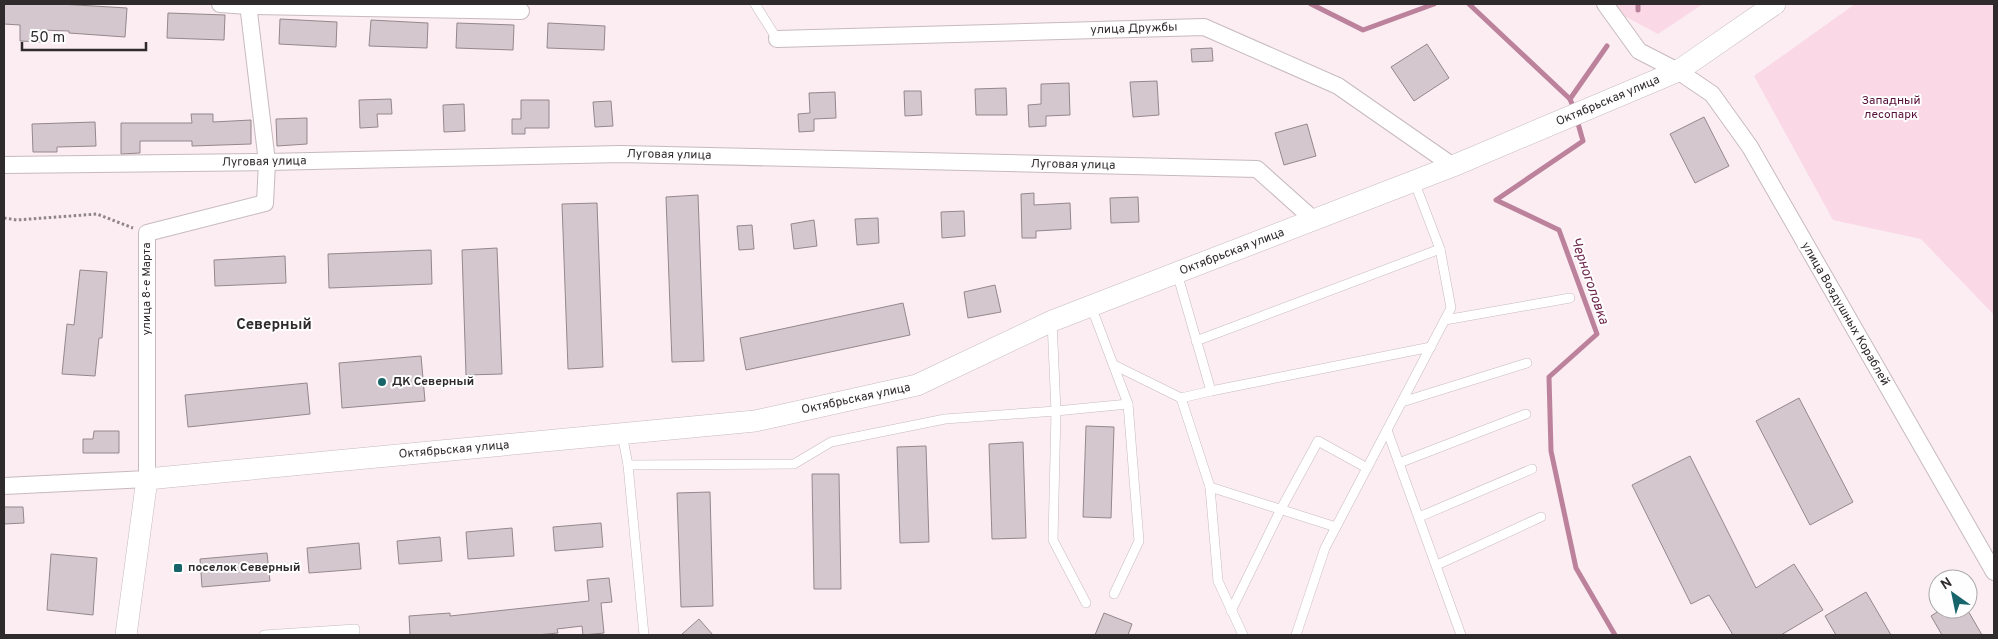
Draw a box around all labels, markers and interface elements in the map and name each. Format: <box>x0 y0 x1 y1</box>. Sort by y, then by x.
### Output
street label: улица Дружбы <box>1090 19 1178 39</box>
scale bar <box>22 20 146 52</box>
text: 50 m <box>30 29 65 48</box>
street label: Октябрьская улица <box>1554 72 1662 130</box>
park label: Западный лесопарк <box>1861 93 1921 123</box>
street label: Луговая улица <box>626 146 712 164</box>
street label: Луговая улица <box>221 153 307 171</box>
street label: Луговая улица <box>1030 156 1116 174</box>
street label: Октябрьская улица <box>1177 225 1287 279</box>
water label: Черноголовка <box>1566 235 1612 327</box>
street label: улица Воздушных Кораблей <box>1797 239 1893 389</box>
street label: улица 8-е Марта <box>139 242 155 336</box>
district label: Северный <box>236 316 312 335</box>
place label: ДК Северный <box>392 374 474 390</box>
marker: ДК Северный <box>376 376 388 388</box>
street label: Октябрьская улица <box>800 380 912 418</box>
street label: Октябрьская улица <box>398 437 510 463</box>
place label: поселок Северный <box>188 560 301 576</box>
marker: поселок Северный <box>172 562 184 574</box>
north arrow <box>1928 569 1978 619</box>
text: N <box>1938 574 1956 594</box>

